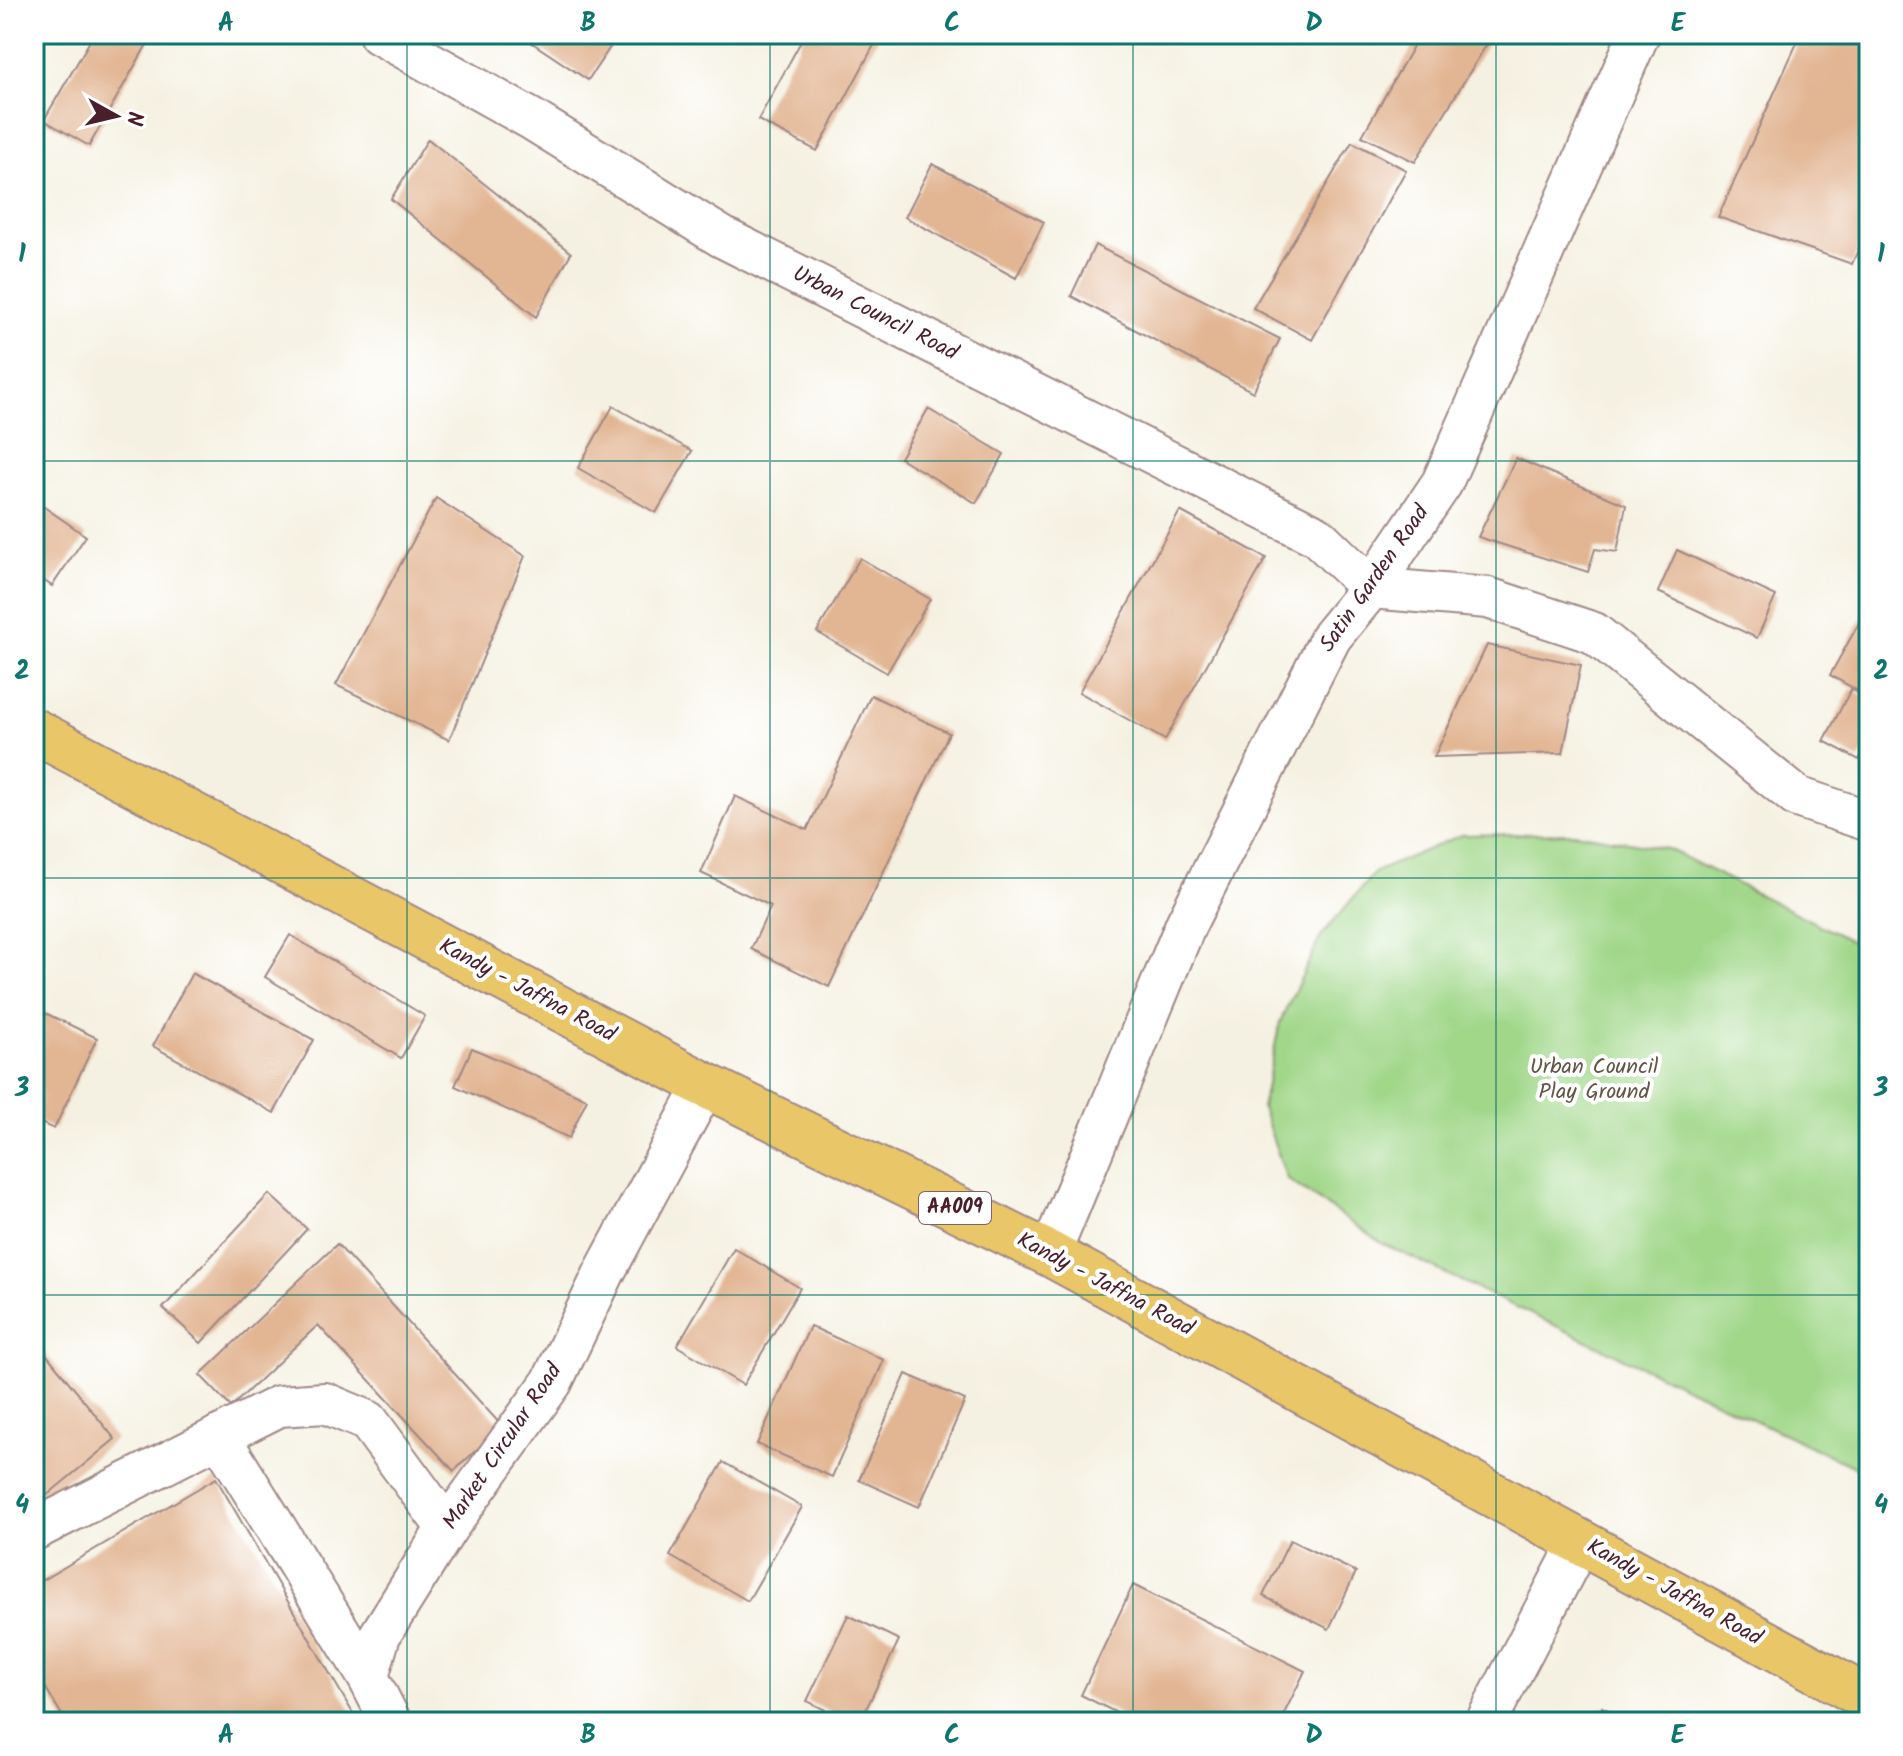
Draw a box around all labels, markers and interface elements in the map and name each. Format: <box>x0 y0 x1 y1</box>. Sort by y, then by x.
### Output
text: A <box>218 3 234 45</box>
text: B <box>580 3 596 45</box>
text: C <box>944 3 960 45</box>
text: D <box>1305 3 1323 45</box>
text: E <box>1671 3 1687 45</box>
north arrow <box>76 76 156 156</box>
text: N <box>115 109 152 128</box>
text: 1 <box>18 234 26 276</box>
text: 1 <box>1877 234 1885 276</box>
street label: Urban Council Road <box>786 257 965 371</box>
street label: Satin Garden Road <box>1311 497 1439 660</box>
text: 2 <box>14 651 30 693</box>
text: 2 <box>1873 651 1889 693</box>
street label: Kandy - Jaffna Road <box>432 929 623 1053</box>
park label: Urban Council Play Ground <box>1530 1050 1659 1110</box>
text: 3 <box>14 1068 29 1110</box>
text: 3 <box>1873 1068 1888 1110</box>
road number: AA009 <box>919 1192 991 1224</box>
street label: Kandy - Jaffna Road <box>1010 1223 1201 1347</box>
street label: Market Circular Road <box>434 1356 572 1537</box>
text: 4 <box>15 1485 29 1527</box>
text: 4 <box>1874 1485 1888 1527</box>
street label: Kandy - Jaffna Road <box>1580 1530 1769 1656</box>
text: A <box>218 1715 234 1756</box>
text: B <box>580 1715 596 1756</box>
text: C <box>944 1715 960 1756</box>
text: D <box>1305 1715 1323 1756</box>
text: E <box>1671 1715 1687 1756</box>

